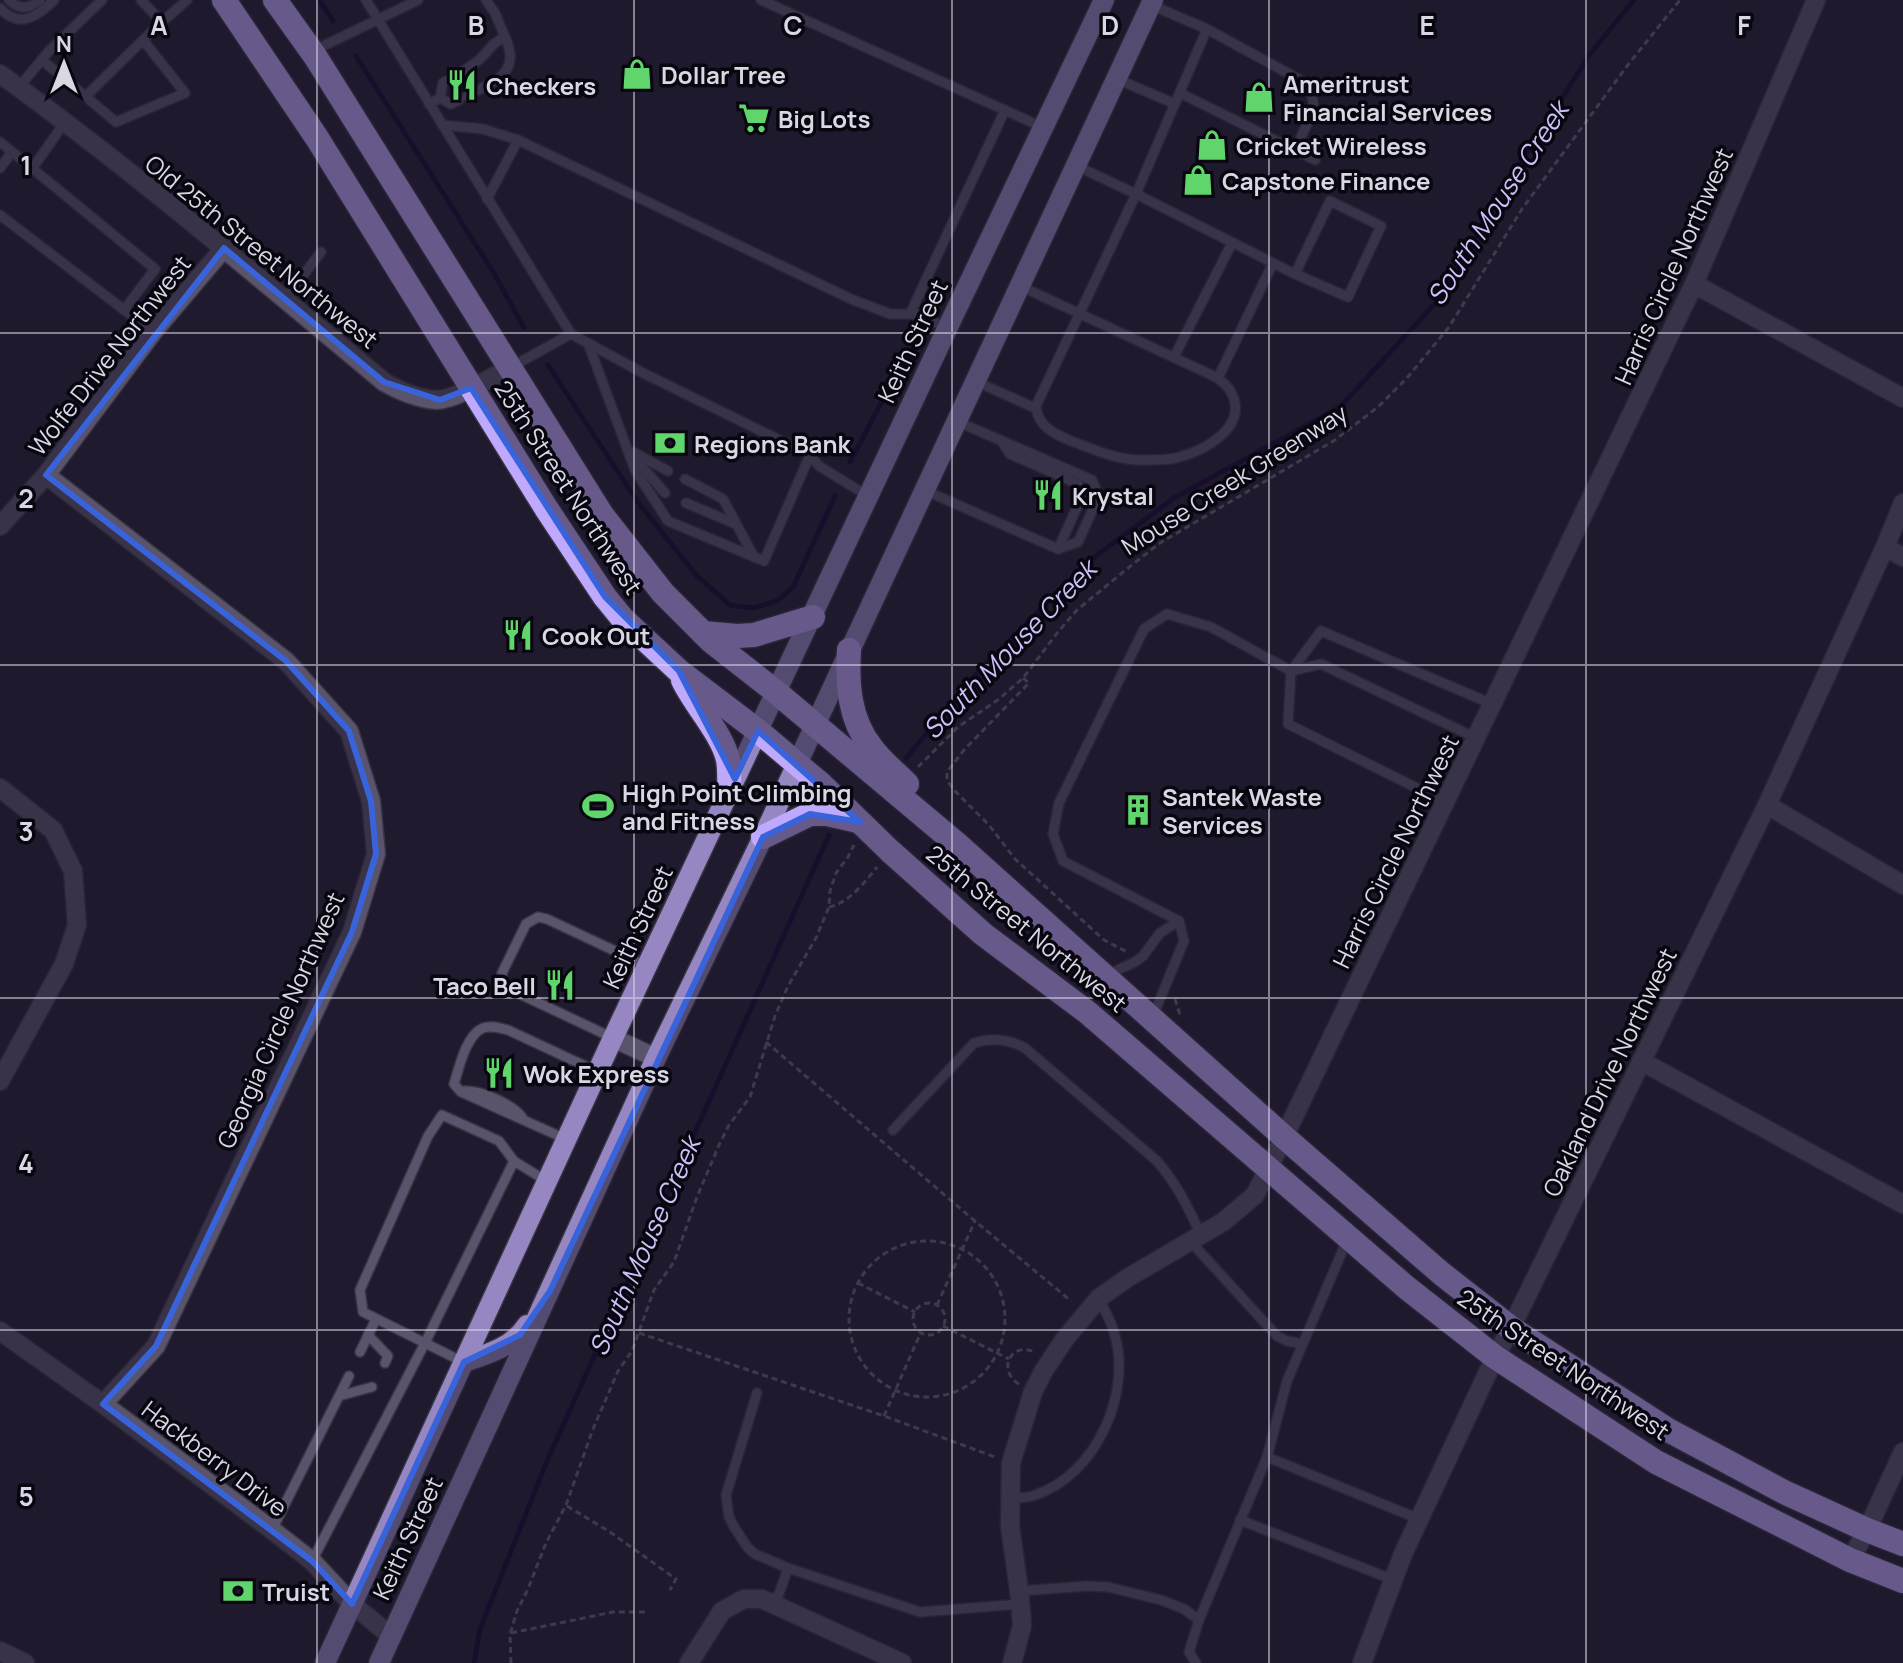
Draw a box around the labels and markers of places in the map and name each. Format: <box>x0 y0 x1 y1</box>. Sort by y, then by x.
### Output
shop icon: Dollar Tree <box>620 57 654 91</box>
place label: Dollar Tree <box>661 58 786 91</box>
place label: Ameritrust Financial Services <box>1283 67 1492 128</box>
restaurant icon: Checkers <box>445 68 479 102</box>
place label: Checkers <box>486 69 596 102</box>
shop icon: Ameritrust Financial Services <box>1242 80 1276 114</box>
supermarket icon: Big Lots <box>737 101 771 135</box>
place label: Big Lots <box>778 102 871 135</box>
shop icon: Cricket Wireless <box>1195 128 1229 162</box>
place label: Cricket Wireless <box>1236 129 1427 162</box>
shop icon: Capstone Finance <box>1181 163 1215 197</box>
place label: Capstone Finance <box>1222 164 1431 197</box>
bank icon: Regions Bank <box>653 426 687 460</box>
place label: Regions Bank <box>694 427 851 460</box>
restaurant icon: Krystal <box>1031 478 1065 512</box>
place label: Krystal <box>1072 479 1154 512</box>
restaurant icon: Cook Out <box>501 618 535 652</box>
place label: Cook Out <box>542 619 651 652</box>
place label: High Point Climbing and Fitness <box>622 776 852 837</box>
place label: Santek Waste Services <box>1162 780 1322 841</box>
sports icon: High Point Climbing and Fitness <box>581 789 615 823</box>
building icon: Santek Waste Services <box>1121 793 1155 827</box>
restaurant icon: Taco Bell <box>543 968 577 1002</box>
place label: Taco Bell <box>433 969 536 1002</box>
restaurant icon: Wok Express <box>482 1056 516 1090</box>
place label: Wok Express <box>523 1057 669 1090</box>
bank icon: Truist <box>221 1574 255 1608</box>
place label: Truist <box>262 1575 330 1608</box>

